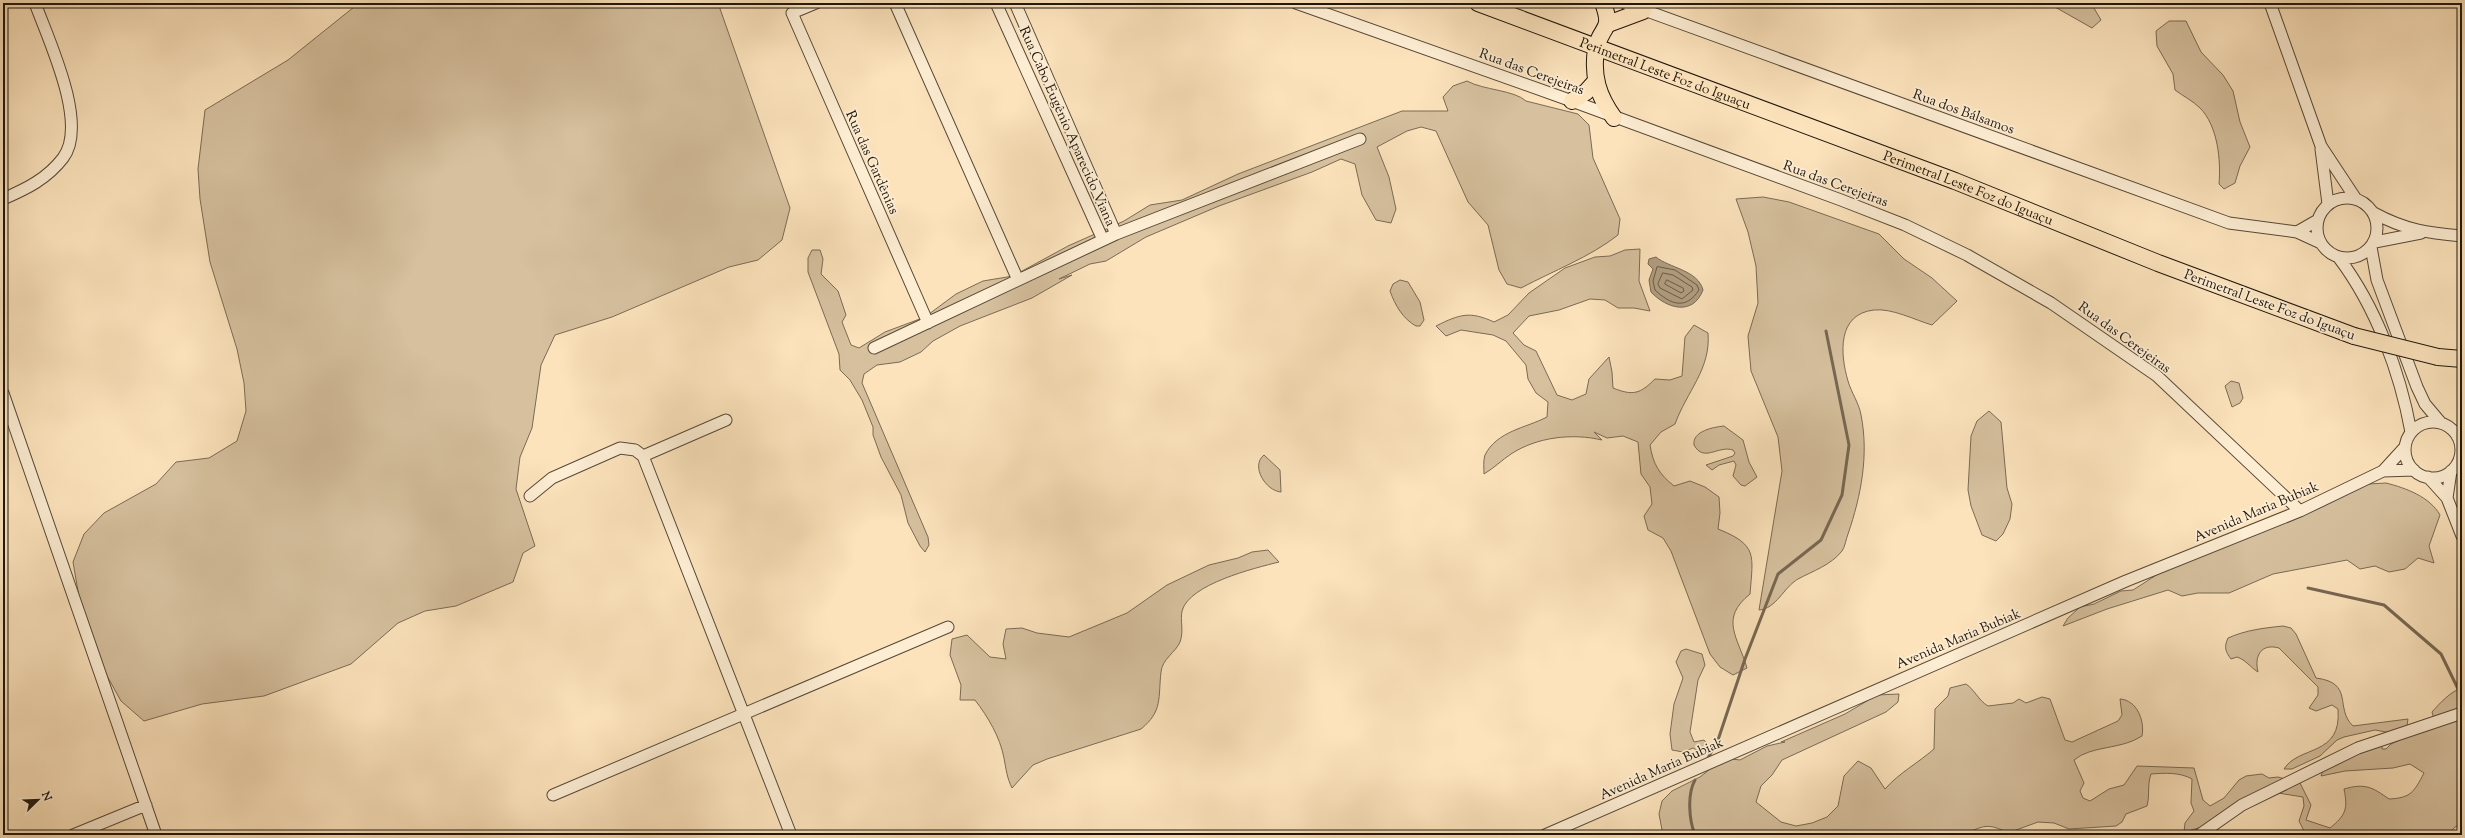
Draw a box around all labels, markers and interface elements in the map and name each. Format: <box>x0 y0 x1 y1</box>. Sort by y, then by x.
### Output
street label: Rua Cabo Eugênio Aparecido Viana <box>1013 24 1120 230</box>
street label: Perimetral Leste Foz do Iguaçu <box>1576 34 1753 116</box>
street label: Rua das Cerejeiras <box>1476 45 1587 101</box>
street label: Rua dos Bálsamos <box>1910 85 2017 141</box>
street label: Rua das Gardênias <box>839 108 903 218</box>
street label: Perimetral Leste Foz do Iguaçu <box>1880 147 2056 232</box>
street label: Rua das Cerejeiras <box>1780 157 1891 213</box>
street label: Perimetral Leste Foz do Iguaçu <box>2181 266 2358 346</box>
street label: Rua das Cerejeiras <box>2073 298 2174 379</box>
street label: Avenida Maria Bubiak <box>2191 477 2323 548</box>
street label: Avenida Maria Bubiak <box>1893 604 2025 675</box>
street label: Avenida Maria Bubiak <box>1597 733 1727 806</box>
north arrow <box>18 780 58 820</box>
text: N <box>37 788 55 804</box>

